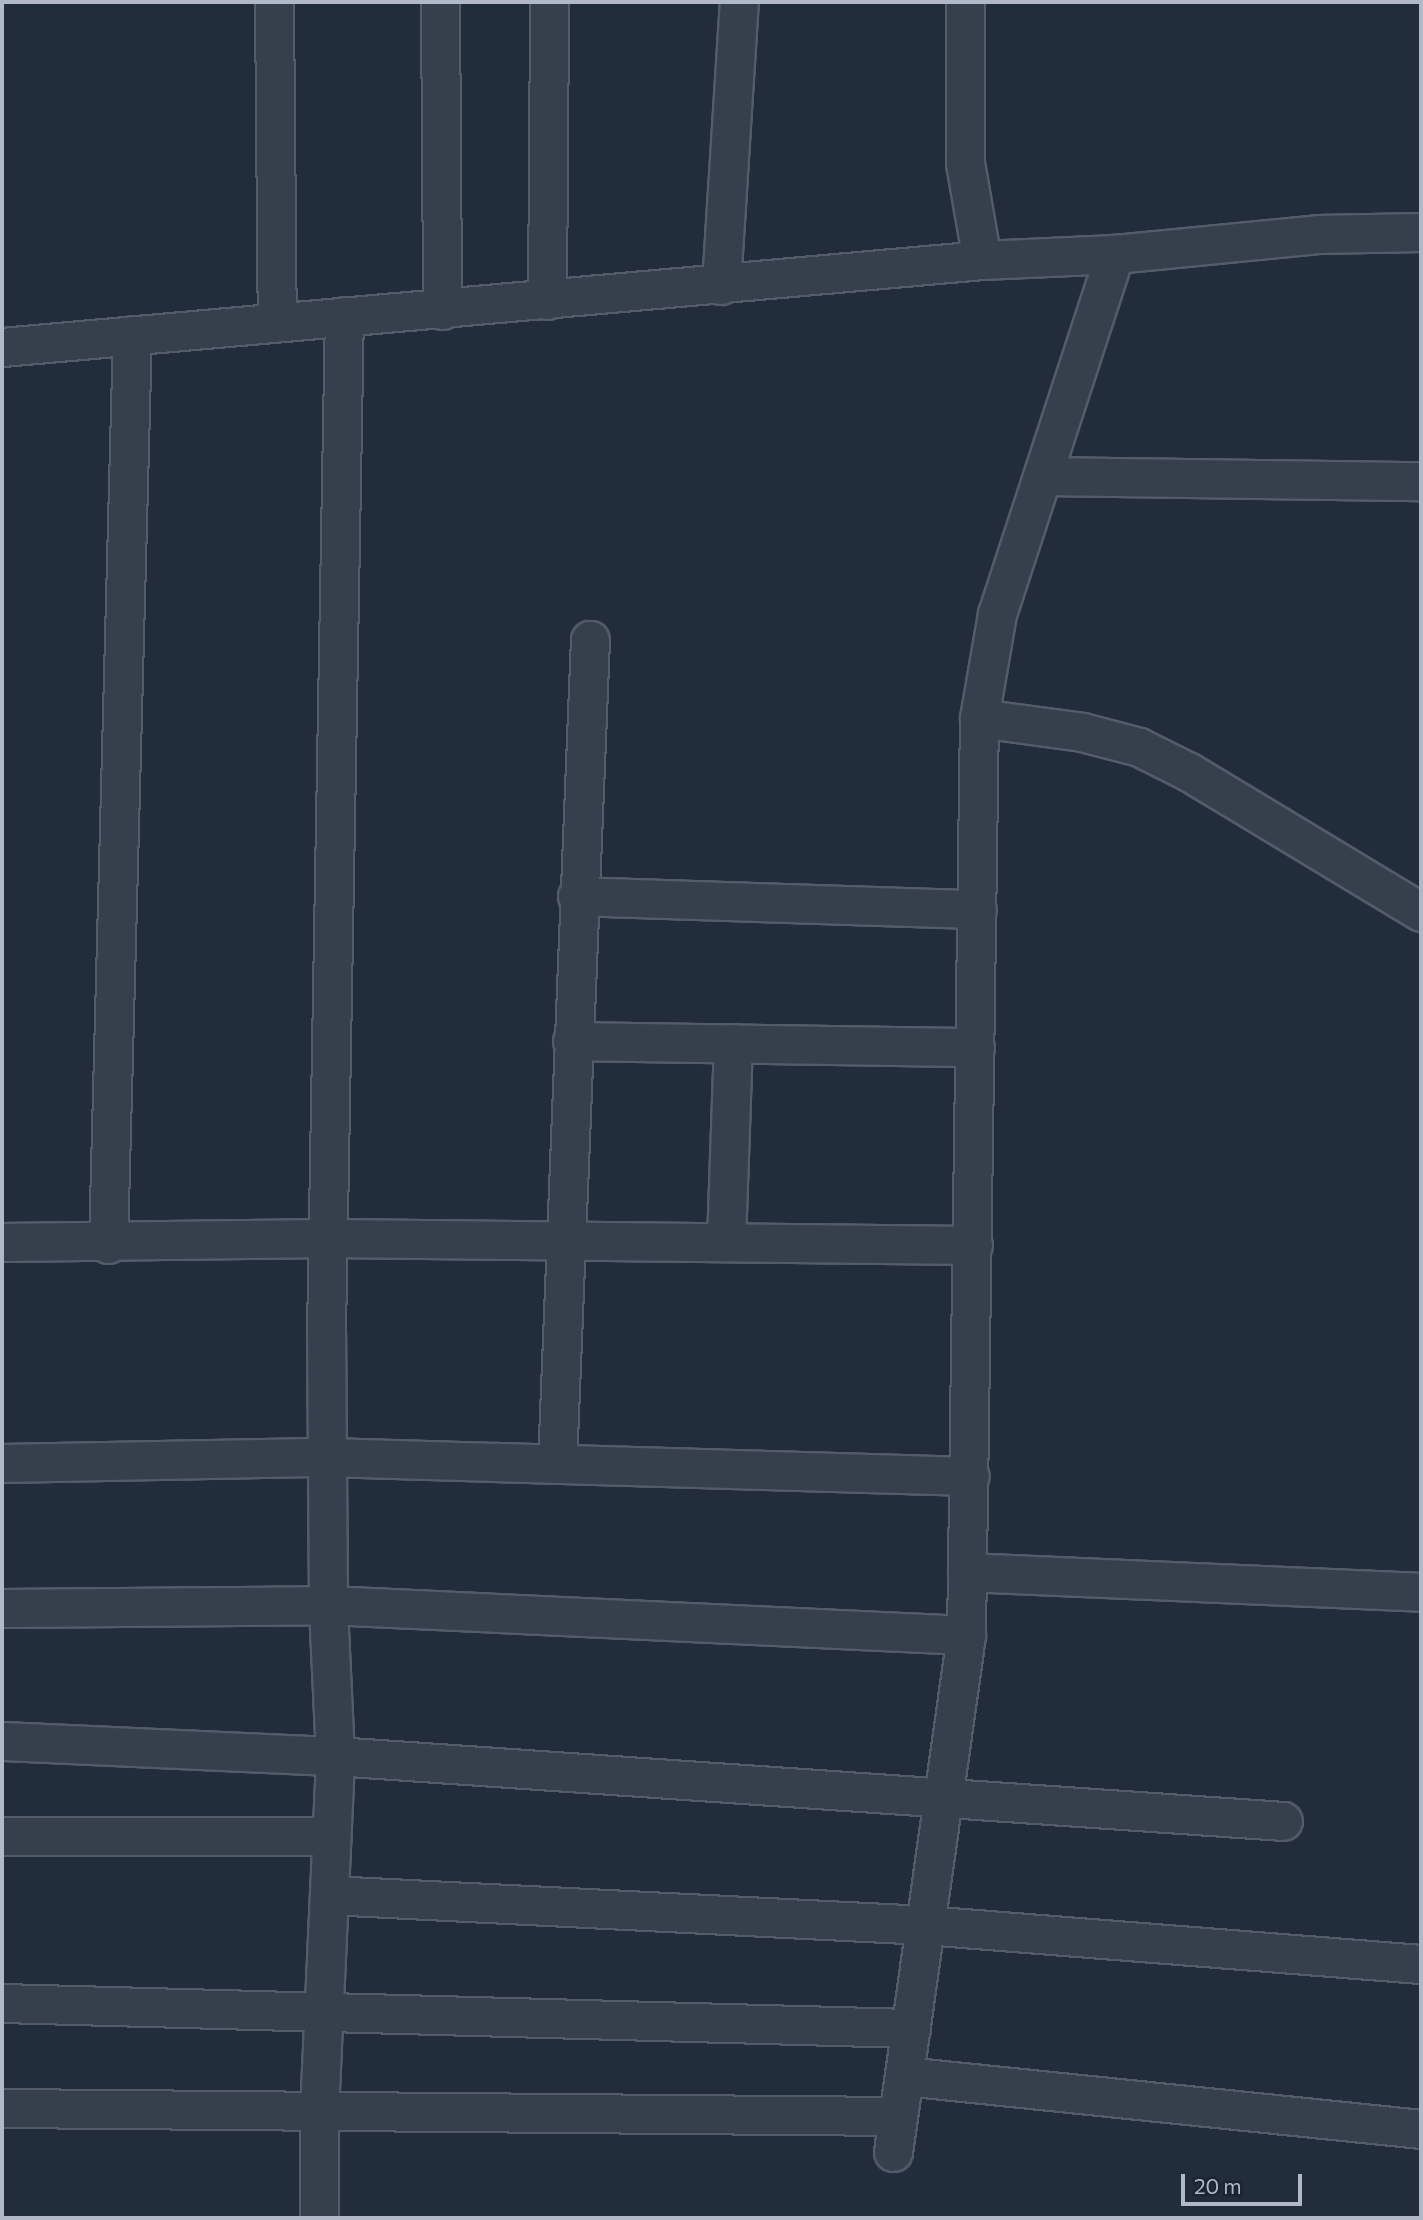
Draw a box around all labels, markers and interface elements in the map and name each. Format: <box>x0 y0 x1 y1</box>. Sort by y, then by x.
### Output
scale bar <box>1185 2160 1306 2204</box>
text: 20 m <box>1194 2173 1242 2198</box>

